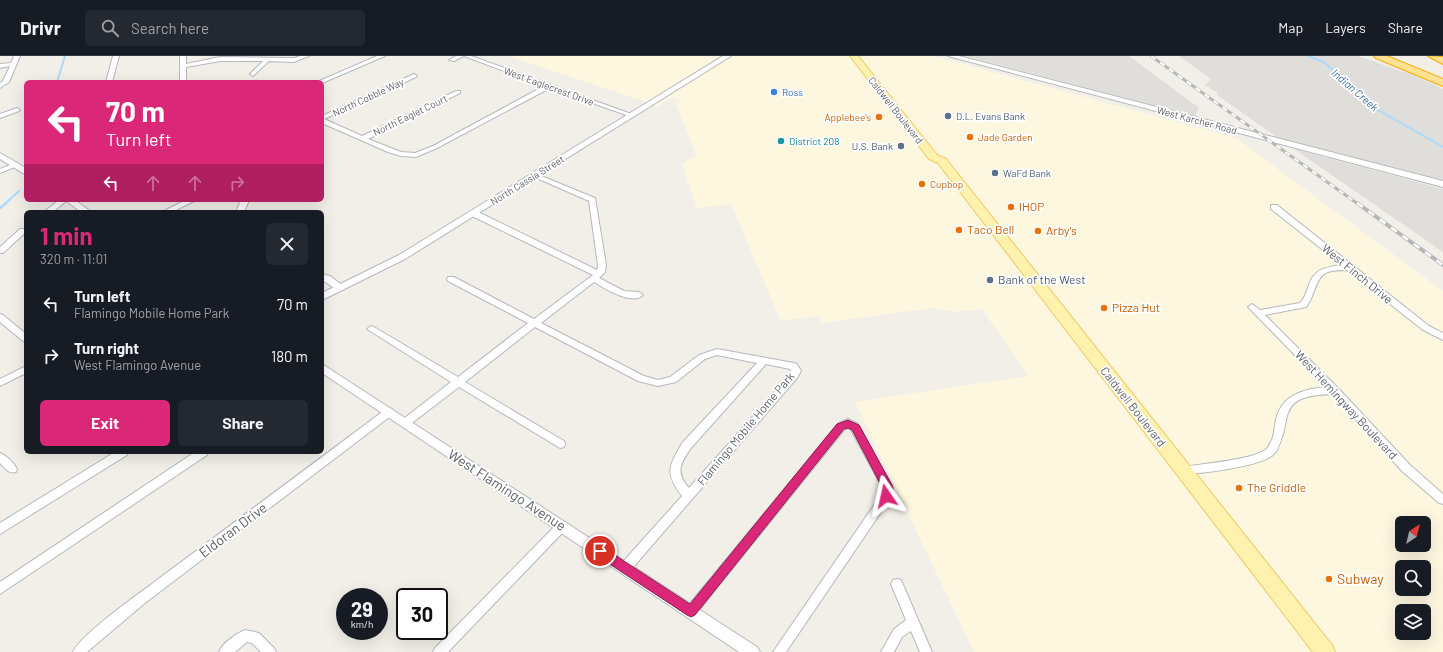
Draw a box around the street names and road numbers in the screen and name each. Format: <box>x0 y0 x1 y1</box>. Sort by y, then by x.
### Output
street label: West Eaglecrest Drive <box>502 64 596 108</box>
street label: Caldwell Boulevard <box>866 74 926 146</box>
street label: North Cobble Way <box>331 75 406 119</box>
street label: North Eaglet Court <box>371 92 449 138</box>
street label: West Karcher Road <box>1156 104 1238 136</box>
street label: North Cassia Street <box>488 152 566 207</box>
street label: West Finch Drive <box>1319 240 1396 306</box>
street label: West Hemingway Boulevard <box>1293 347 1401 462</box>
street label: Caldwell Boulevard <box>1098 364 1169 449</box>
street label: Flamingo Mobile Home Park <box>694 369 797 488</box>
street label: West Flamingo Avenue <box>445 445 569 534</box>
street label: Eldoran Drive <box>195 499 270 561</box>

